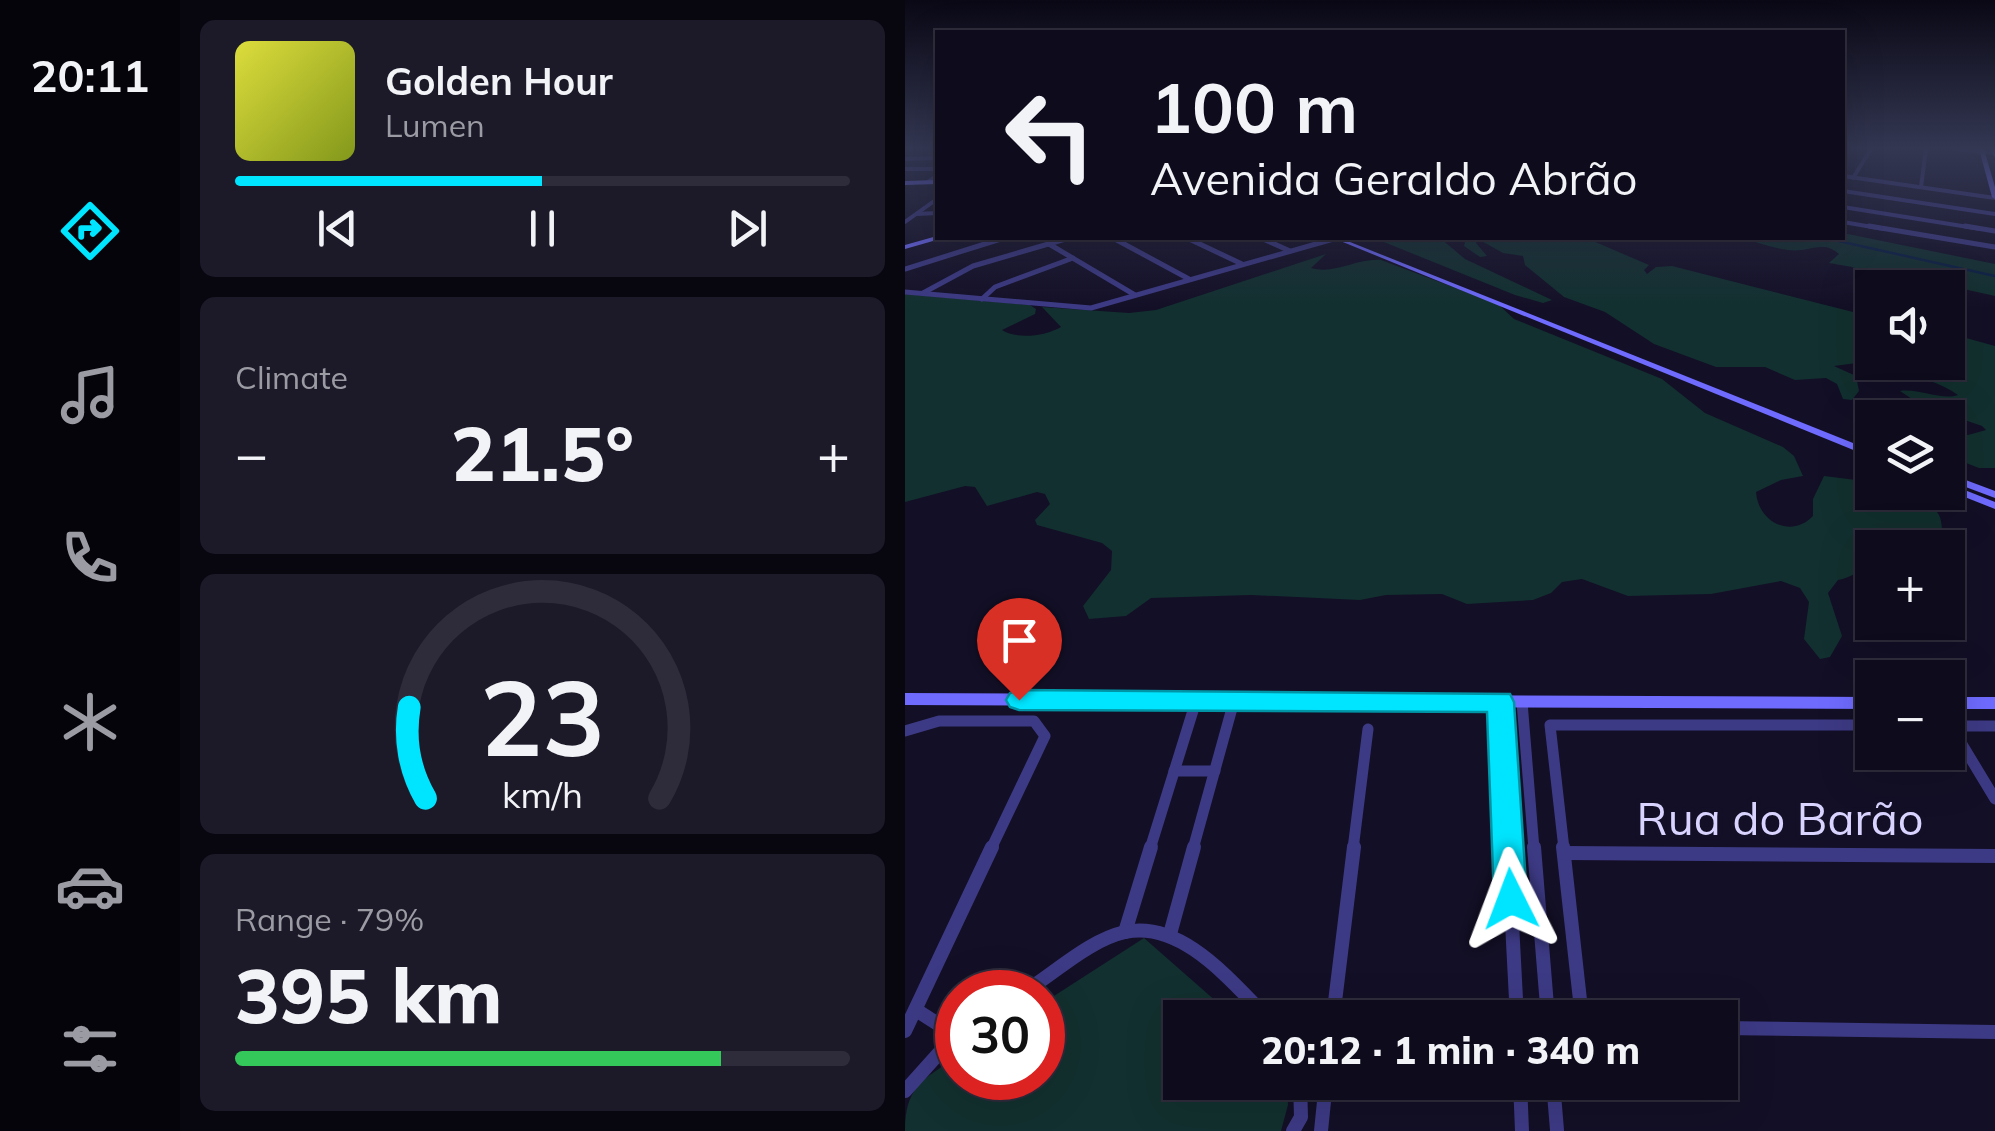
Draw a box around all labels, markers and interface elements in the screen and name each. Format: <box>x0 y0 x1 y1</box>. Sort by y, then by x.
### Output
text: 20:11 <box>30 47 150 103</box>
text: Golden Hour <box>385 57 613 105</box>
text: 100 m <box>1150 63 1358 151</box>
icon: left <box>985 70 1115 200</box>
text: Lumen <box>385 105 485 145</box>
text: Avenida Geraldo Abrão <box>1150 150 1638 206</box>
icon: directions <box>55 196 125 266</box>
icon: previous <box>310 201 365 256</box>
icon: pause <box>515 201 570 256</box>
icon: next <box>720 201 775 256</box>
map controls <box>1855 270 1965 770</box>
button: sound <box>1855 270 1965 380</box>
text: Climate <box>235 357 348 397</box>
icon: music <box>55 360 125 430</box>
button: layers <box>1855 400 1965 510</box>
text: 21.5° <box>451 406 634 500</box>
text: − <box>235 419 268 488</box>
text: + <box>817 419 850 488</box>
icon: phone <box>55 523 125 593</box>
button: + <box>1855 530 1965 640</box>
pin <box>977 598 1062 701</box>
icon: arrive <box>992 613 1047 668</box>
text: 23 <box>480 651 605 782</box>
button: − <box>1855 660 1965 770</box>
icon: climate <box>55 687 125 757</box>
text: km/h <box>502 772 583 817</box>
street label: Rua do Barão <box>1637 790 1923 846</box>
position arrow <box>1459 847 1563 951</box>
icon: car <box>55 851 125 921</box>
text: Range · 79% <box>235 899 424 939</box>
text: 395 km <box>235 948 503 1042</box>
speed limit sign: 30 <box>935 970 1065 1100</box>
icon: filters <box>55 1014 125 1084</box>
text: 20:12 · 1 min · 340 m <box>1261 1026 1640 1074</box>

